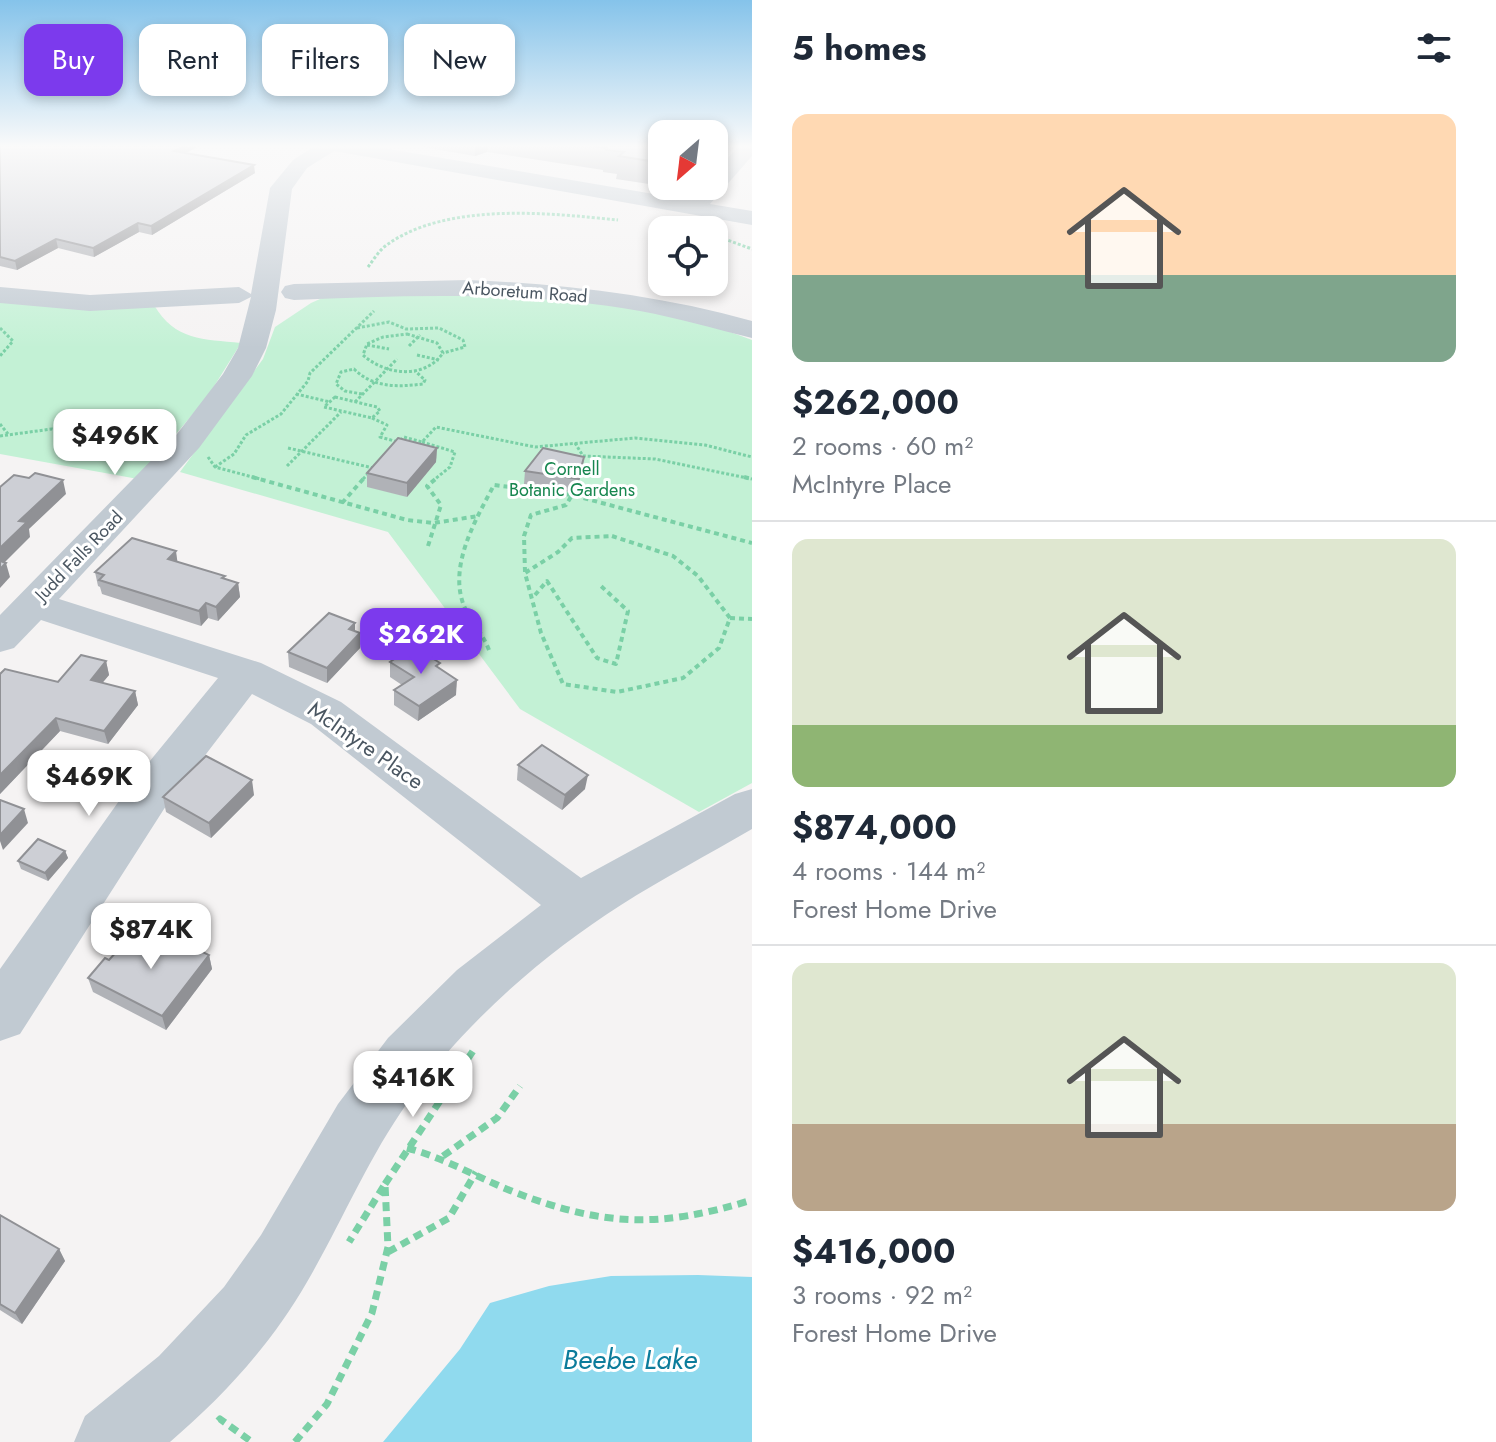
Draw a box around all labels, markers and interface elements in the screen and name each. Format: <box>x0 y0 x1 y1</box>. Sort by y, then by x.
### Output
chip: Buy <box>24 24 123 96</box>
chip: Rent <box>139 24 246 96</box>
chip: Filters <box>262 24 388 96</box>
chip: New <box>404 24 515 96</box>
text: 5 homes <box>792 24 926 73</box>
icon: filters <box>1412 26 1456 70</box>
north arrow <box>648 120 728 200</box>
map controls <box>648 120 728 296</box>
icon: home <box>1052 166 1196 310</box>
button: locate <box>648 216 728 296</box>
street label: Arboretum Road <box>462 275 588 309</box>
text: $262,000 <box>792 378 959 427</box>
pin: $496K <box>59 409 171 477</box>
text: $496K <box>71 416 159 454</box>
text: 2 rooms · 60 m² <box>792 427 973 465</box>
park label: Cornell Botanic Gardens <box>509 456 635 503</box>
text: McIntyre Place <box>792 465 951 503</box>
street label: Judd Falls Road <box>28 505 129 608</box>
icon: home <box>1052 591 1196 735</box>
pin: $262K <box>365 608 477 676</box>
text: $262K <box>378 615 464 653</box>
street label: McIntyre Place <box>302 693 430 797</box>
pin: $469K <box>33 750 145 818</box>
text: $469K <box>45 757 133 795</box>
text: $874,000 <box>792 803 957 852</box>
text: 4 rooms · 144 m² <box>792 852 985 890</box>
text: Forest Home Drive <box>792 890 997 928</box>
pin: $874K <box>95 903 207 971</box>
text: $874K <box>109 910 193 948</box>
icon: home <box>1052 1015 1196 1159</box>
pin: $416K <box>357 1051 469 1119</box>
text: $416K <box>371 1058 455 1096</box>
text: $416,000 <box>792 1227 955 1276</box>
text: 3 rooms · 92 m² <box>792 1276 972 1314</box>
text: Forest Home Drive <box>792 1314 997 1352</box>
water label: Beebe Lake <box>563 1339 697 1380</box>

